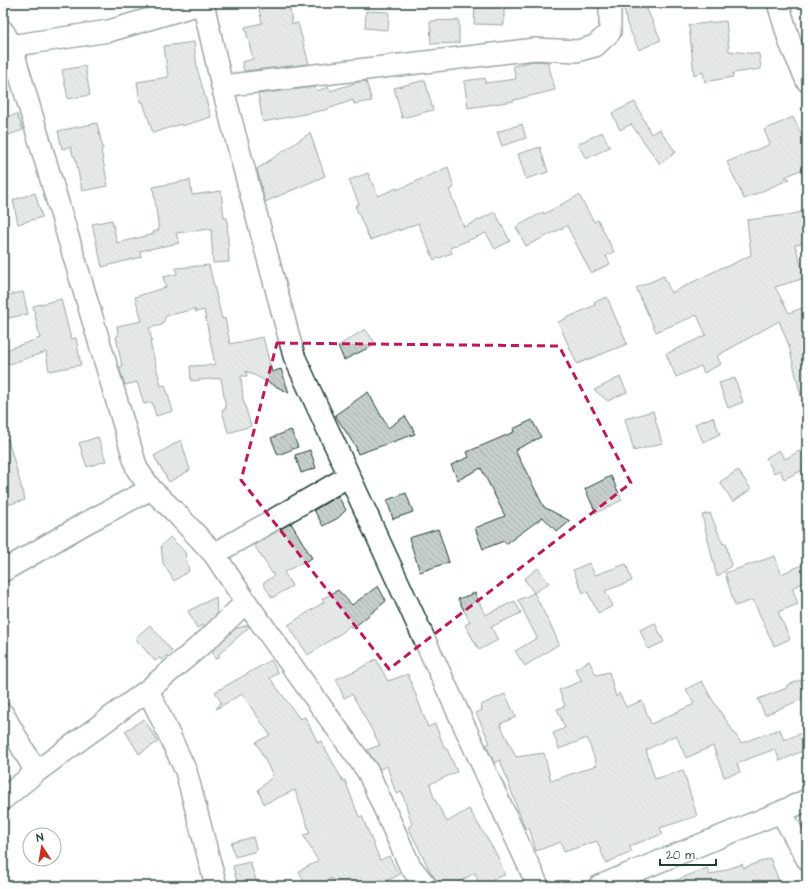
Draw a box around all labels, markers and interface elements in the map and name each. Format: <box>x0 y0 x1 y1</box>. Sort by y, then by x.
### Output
north arrow <box>22 827 62 867</box>
text: N <box>35 830 45 846</box>
scale bar <box>660 841 716 867</box>
text: 20 m <box>666 847 695 864</box>

